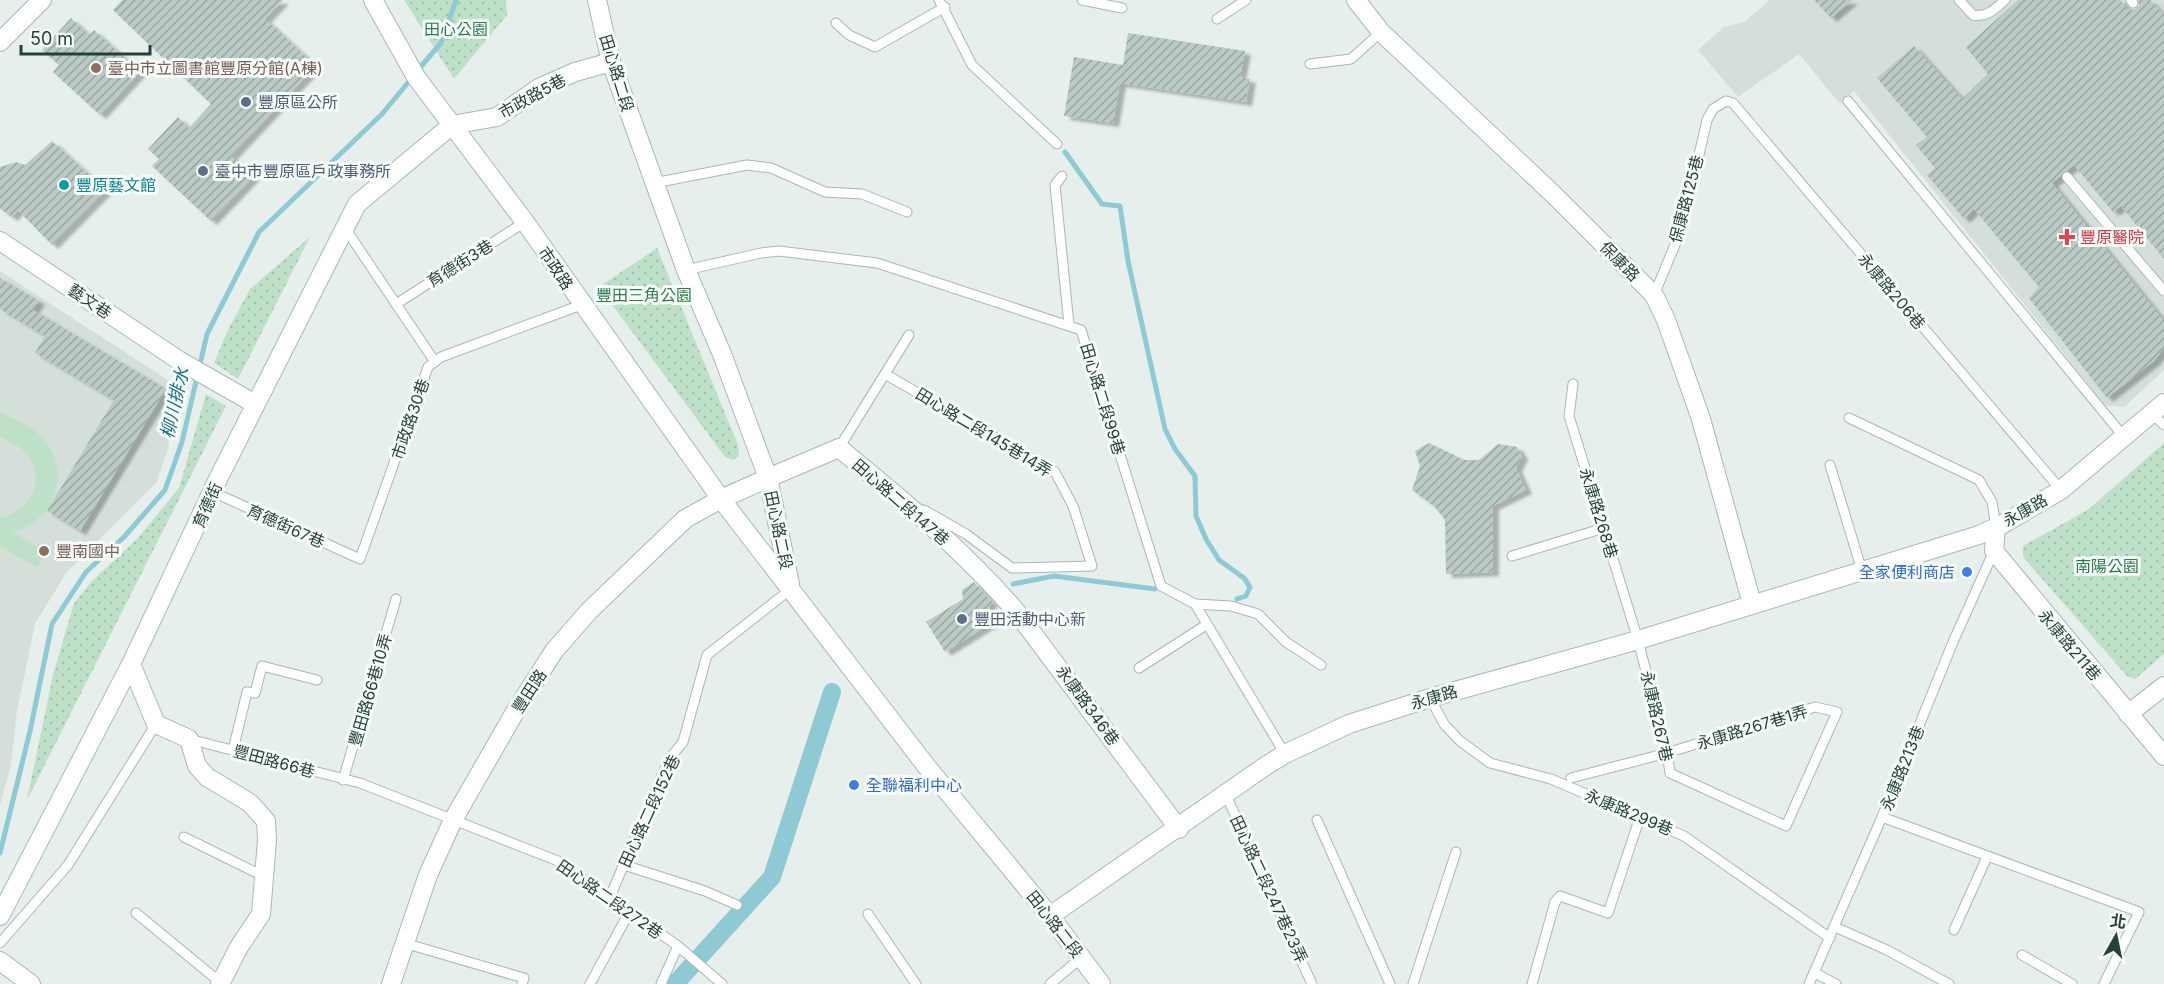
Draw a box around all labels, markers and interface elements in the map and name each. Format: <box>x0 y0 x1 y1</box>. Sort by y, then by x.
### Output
scale bar <box>21 18 150 56</box>
park label: 田心公園 <box>424 19 488 39</box>
text: 50 m <box>30 28 73 49</box>
street label: 田心路二段 <box>596 32 638 114</box>
place label: 臺中市立圖書館豐原分館(A棟) <box>108 58 323 78</box>
marker: 臺中市立圖書館豐原分館(A棟) <box>89 61 103 75</box>
street label: 市政路5巷 <box>495 69 569 123</box>
place label: 豐原區公所 <box>258 92 338 112</box>
marker: 豐原區公所 <box>239 95 253 109</box>
street label: 保康路125巷 <box>1665 153 1707 245</box>
place label: 臺中市豐原區戶政事務所 <box>215 161 391 181</box>
marker: 臺中市豐原區戶政事務所 <box>196 164 210 178</box>
place label: 豐原藝文館 <box>76 175 156 195</box>
marker: 豐原藝文館 <box>57 178 71 192</box>
place label: 豐原醫院 <box>2080 227 2144 247</box>
marker: 豐原醫院 <box>2058 228 2076 246</box>
street label: 育德街3巷 <box>423 235 497 291</box>
street label: 保康路 <box>1596 237 1644 285</box>
street label: 市政路 <box>534 243 578 293</box>
street label: 永康路206巷 <box>1854 249 1930 333</box>
street label: 藝文巷 <box>65 279 115 323</box>
park label: 豐田三角公園 <box>596 285 692 305</box>
street label: 田心路二段99巷 <box>1076 341 1130 457</box>
water label: 柳川排水 <box>156 364 193 440</box>
street label: 市政路30巷 <box>387 376 433 462</box>
street label: 田心路二段145巷14弄 <box>912 383 1056 481</box>
street label: 田心路二段147巷 <box>848 454 954 550</box>
street label: 永康路268巷 <box>1576 465 1622 561</box>
street label: 育德街 <box>188 479 226 531</box>
street label: 田心路二段 <box>761 489 797 571</box>
street label: 永康路 <box>1999 489 2051 531</box>
street label: 育德街67巷 <box>244 500 328 552</box>
place label: 豐南國中 <box>56 541 120 561</box>
marker: 豐南國中 <box>37 544 51 558</box>
park label: 南陽公園 <box>2075 556 2139 576</box>
place label: 全家便利商店 <box>1859 562 1955 582</box>
marker: 全家便利商店 <box>1960 565 1974 579</box>
street label: 永康路211巷 <box>2034 605 2106 685</box>
place label: 豐田活動中心新 <box>974 609 1086 629</box>
marker: 豐田活動中心新 <box>955 612 969 626</box>
street label: 豐田路66巷10弄 <box>344 631 396 749</box>
street label: 永康路346巷 <box>1052 661 1124 749</box>
street label: 豐田路 <box>508 665 550 717</box>
street label: 永康路267巷 <box>1637 669 1677 763</box>
street label: 永康路 <box>1408 681 1460 713</box>
street label: 永康路267巷1弄 <box>1694 701 1810 753</box>
street label: 永康路213巷 <box>1876 722 1928 814</box>
street label: 豐田路66巷 <box>231 740 317 782</box>
street label: 田心路二段152巷 <box>614 751 684 871</box>
place label: 全聯福利中心 <box>866 775 962 795</box>
marker: 全聯福利中心 <box>847 778 861 792</box>
street label: 永康路299巷 <box>1582 785 1676 839</box>
street label: 田心路二段247巷23弄 <box>1226 812 1312 966</box>
street label: 田心路二段272巷 <box>553 855 667 943</box>
street label: 田心路二段 <box>1022 886 1088 962</box>
north arrow <box>2086 906 2146 966</box>
text: 北 <box>2109 910 2128 932</box>

